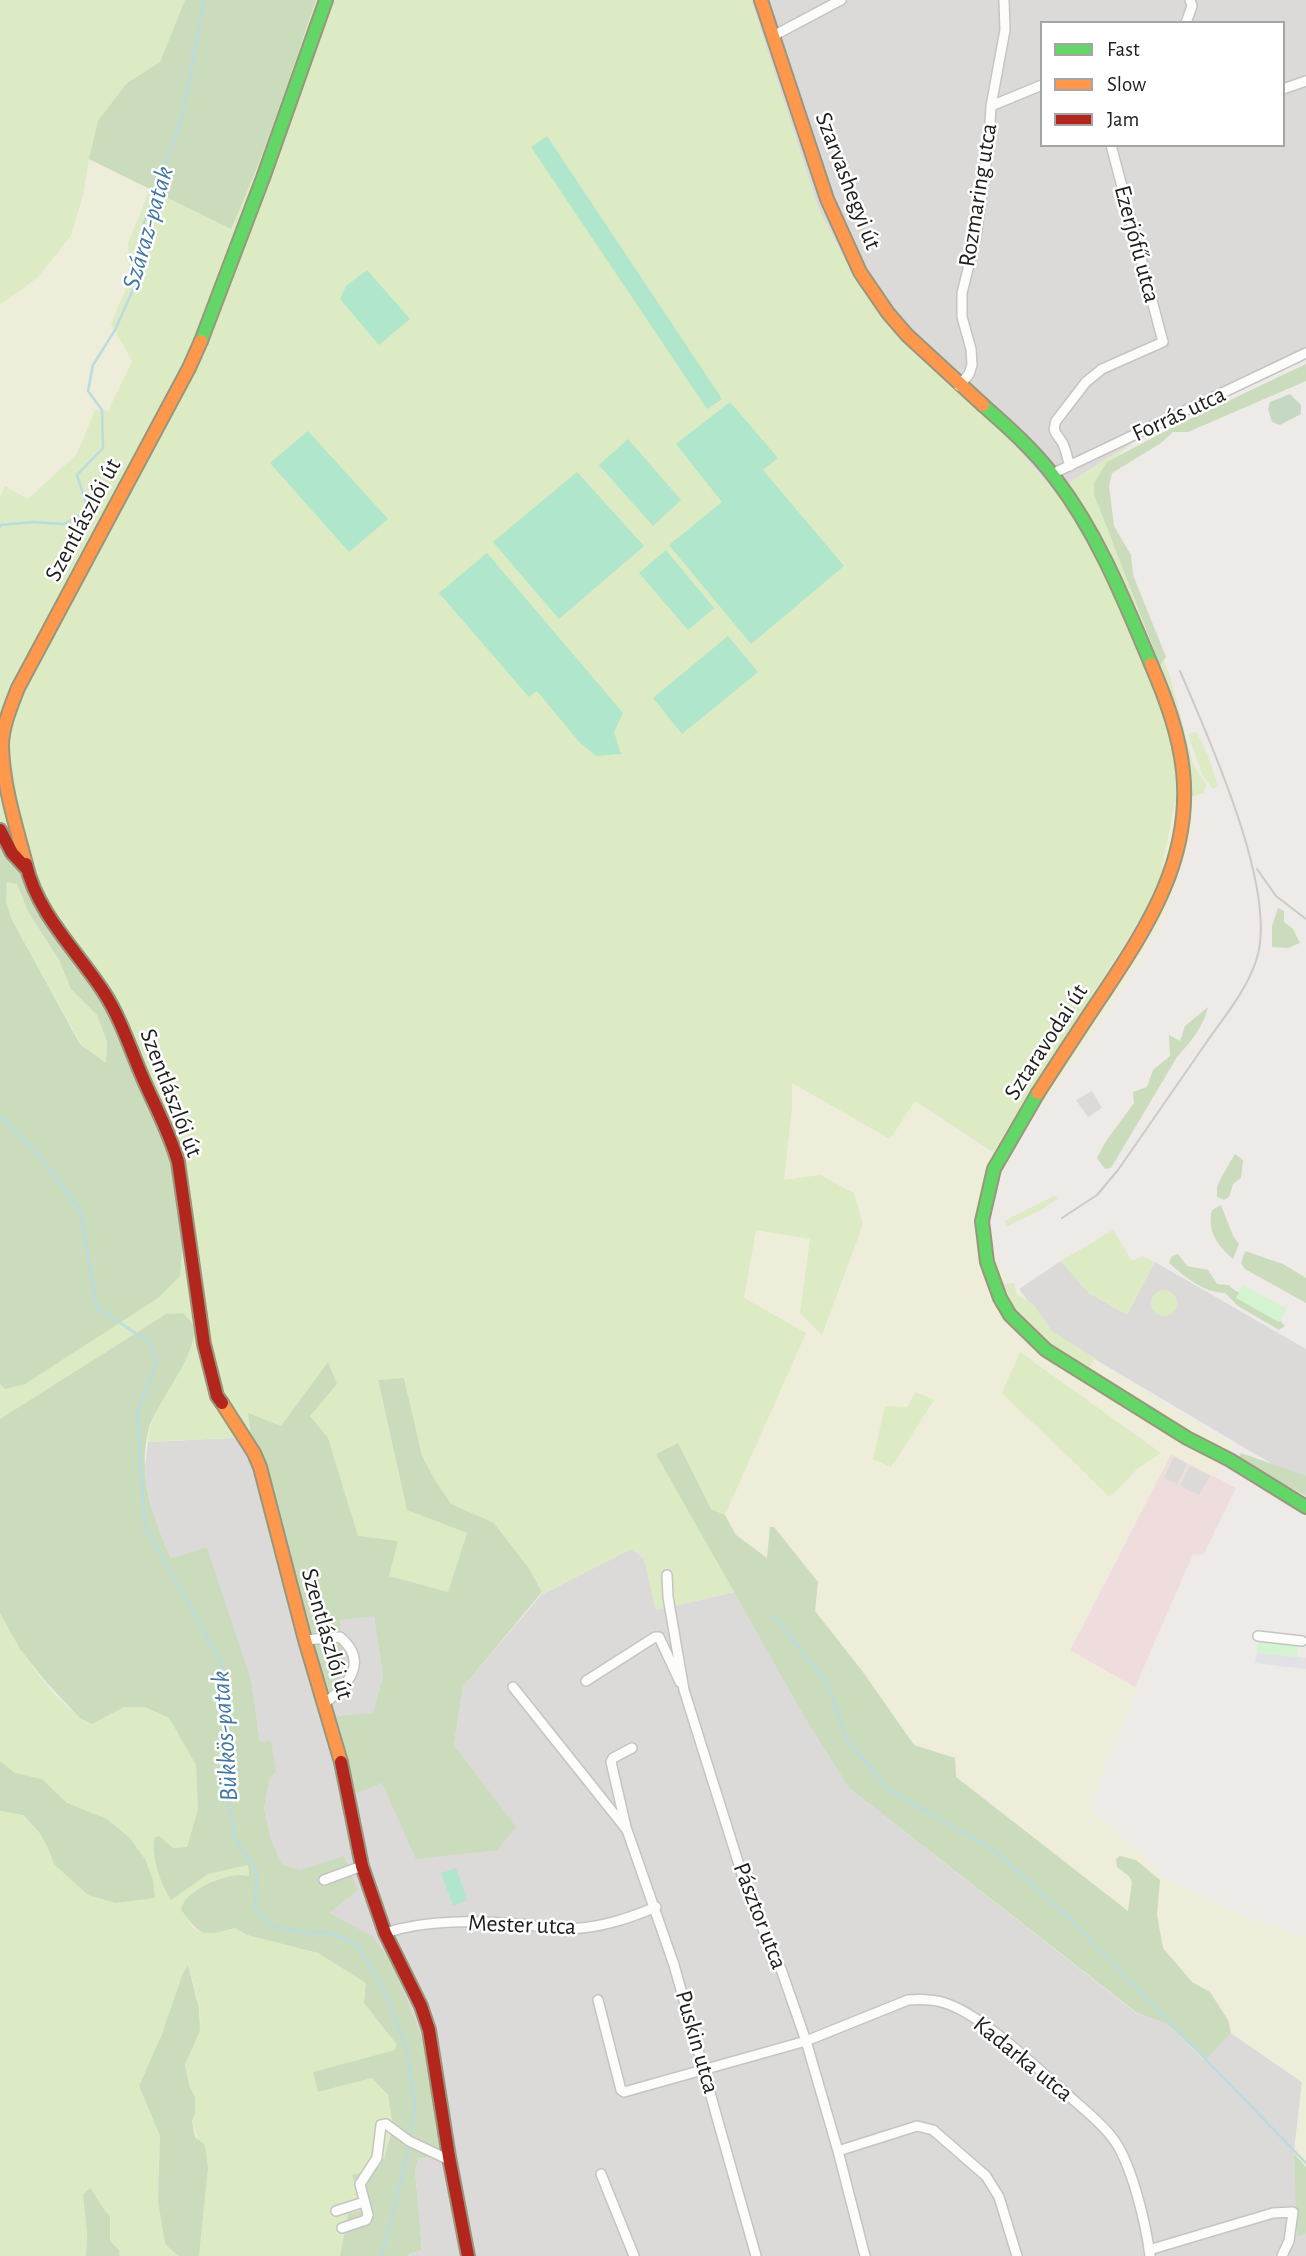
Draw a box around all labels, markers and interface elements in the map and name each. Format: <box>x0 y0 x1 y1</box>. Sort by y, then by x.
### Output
legend <box>1040 21 1285 147</box>
text: Fast <box>1107 39 1140 60</box>
text: Slow <box>1107 74 1146 95</box>
street label: Szarvashegyi út <box>809 108 887 254</box>
text: Jam <box>1107 109 1139 130</box>
street label: Rozmaring utca <box>952 121 1004 269</box>
water label: Száraz-patak <box>116 163 180 293</box>
street label: Ezerjófű utca <box>1108 182 1166 306</box>
street label: Forrás utca <box>1128 380 1230 448</box>
street label: Szentlászlói út <box>39 454 127 586</box>
street label: Sztaravodai út <box>998 978 1094 1106</box>
street label: Szentlászlói út <box>133 1025 209 1161</box>
street label: Szentlászlói út <box>295 1565 359 1703</box>
water label: Bükkös-patak <box>205 1670 245 1802</box>
street label: Pásztor utca <box>726 1859 794 1973</box>
street label: Mester utca <box>467 1909 577 1941</box>
street label: Puskin utca <box>669 1987 725 2097</box>
street label: Kadarka utca <box>967 2010 1079 2108</box>

